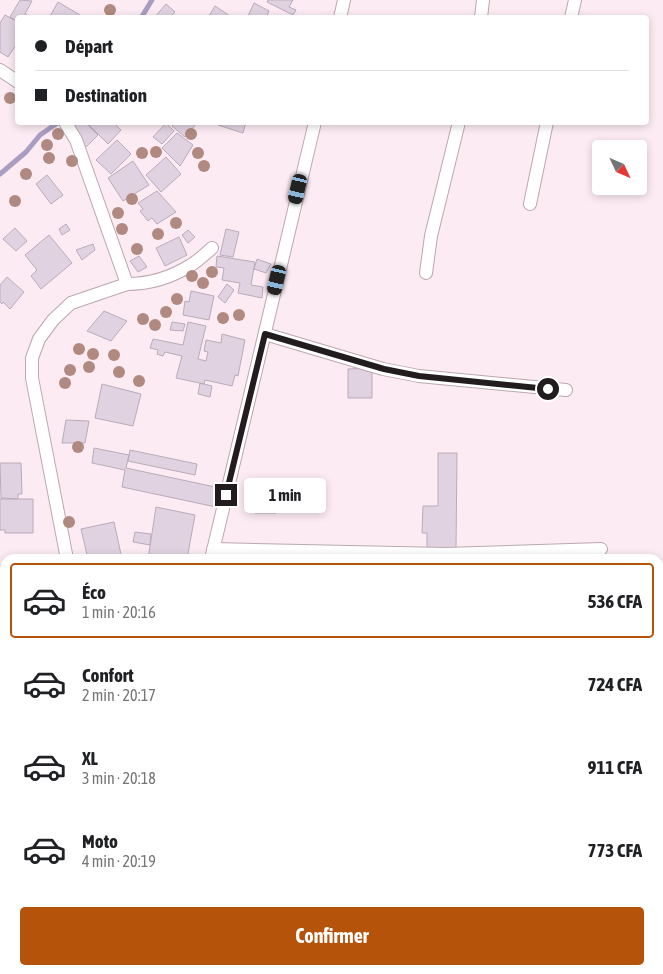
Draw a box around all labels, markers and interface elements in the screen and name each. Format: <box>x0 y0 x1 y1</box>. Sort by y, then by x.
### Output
text: Départ <box>65 35 113 57</box>
text: Destination <box>65 84 147 106</box>
north arrow <box>592 140 648 195</box>
map controls <box>592 140 647 195</box>
car <box>287 173 308 205</box>
car <box>266 264 287 296</box>
route start <box>537 378 559 400</box>
callout: 1 min <box>244 478 326 512</box>
route end <box>215 484 237 506</box>
text: 1 min <box>269 486 301 504</box>
icon: car <box>22 578 67 623</box>
text: Éco <box>82 581 106 603</box>
text: 536 CFA <box>587 590 642 612</box>
text: 1 min · 20:16 <box>82 603 156 621</box>
icon: car <box>22 661 67 706</box>
text: Confort <box>82 664 134 686</box>
text: 724 CFA <box>587 673 642 695</box>
text: 2 min · 20:17 <box>82 686 156 704</box>
icon: car <box>22 744 67 789</box>
text: XL <box>82 747 98 769</box>
text: 911 CFA <box>587 756 642 778</box>
text: 3 min · 20:18 <box>82 769 156 787</box>
icon: car <box>22 827 67 872</box>
text: Moto <box>82 830 118 852</box>
text: 773 CFA <box>587 839 642 861</box>
text: 4 min · 20:19 <box>82 852 156 870</box>
button: Confirmer <box>20 907 644 965</box>

